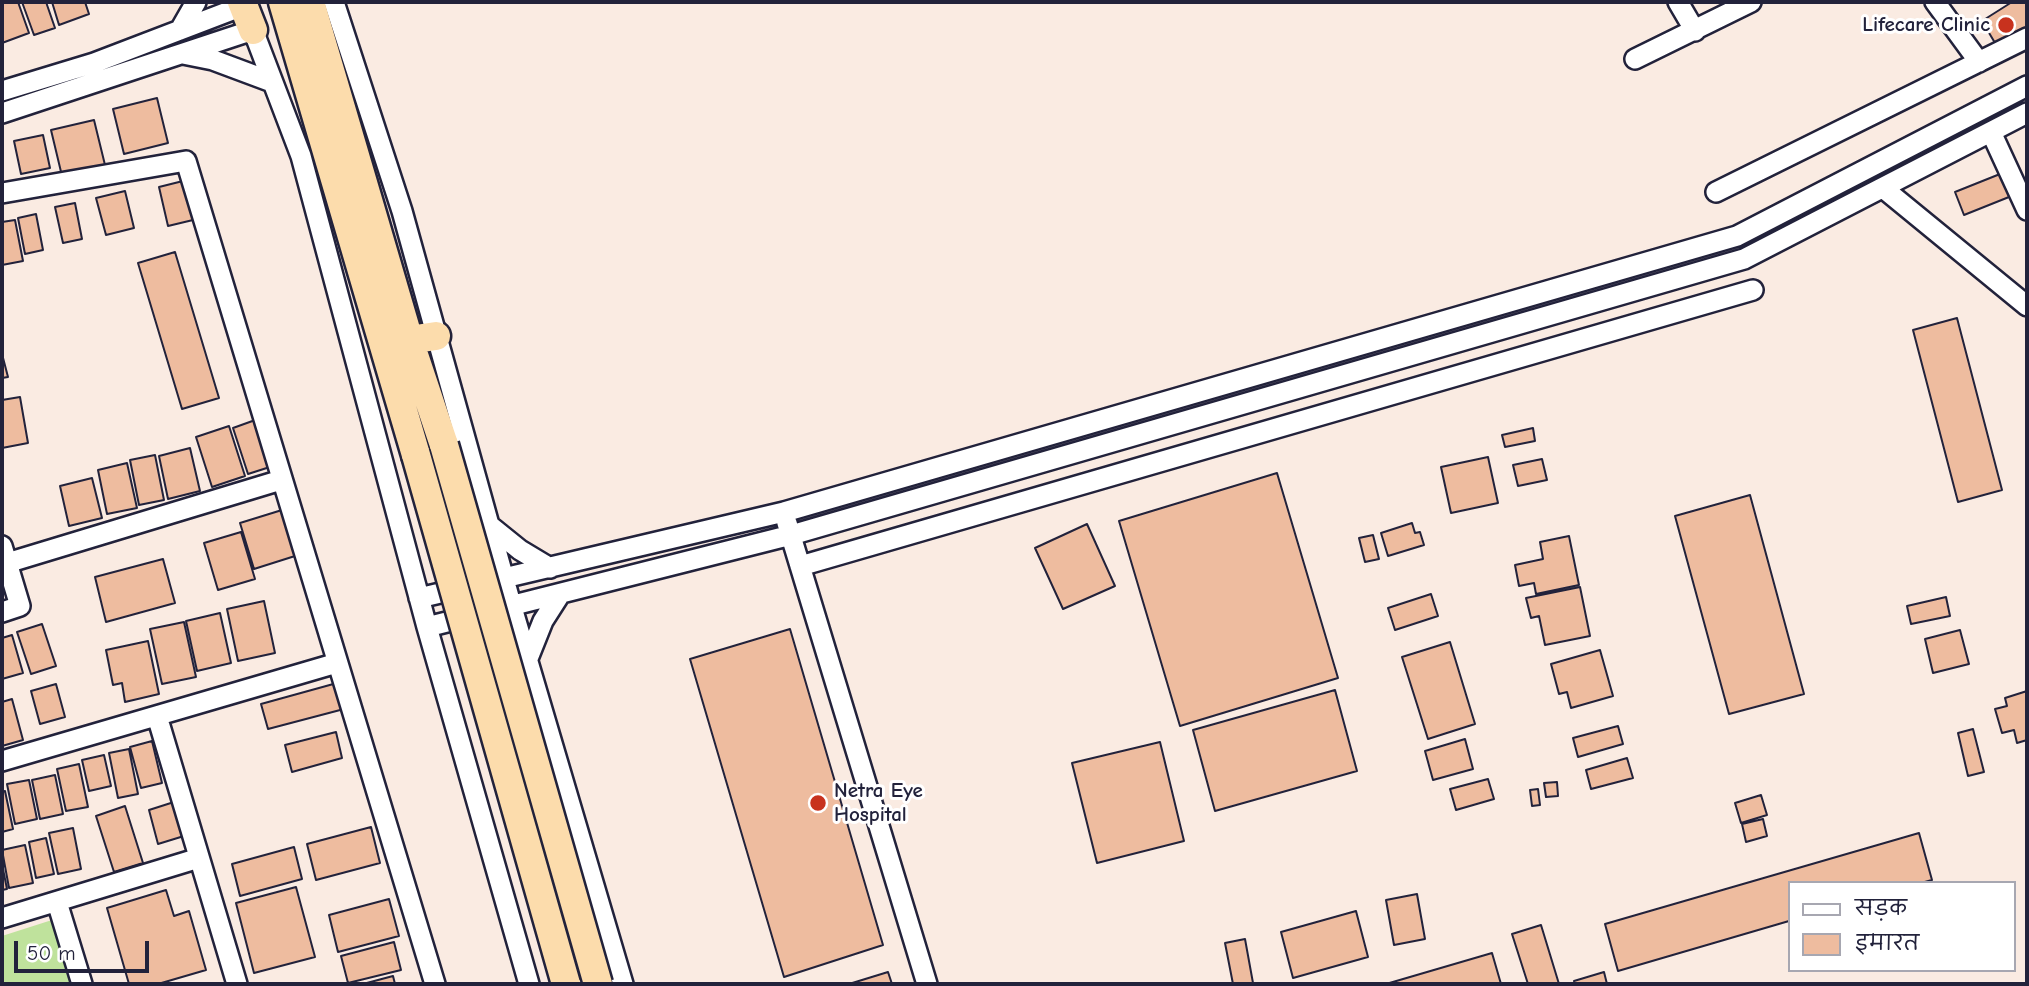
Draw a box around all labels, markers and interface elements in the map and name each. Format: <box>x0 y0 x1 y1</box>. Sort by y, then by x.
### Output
place label: Lifecare Clinic <box>1862 12 1990 38</box>
marker: Lifecare Clinic <box>1996 15 2016 35</box>
place label: Netra Eye Hospital <box>834 778 923 828</box>
marker: Netra Eye Hospital <box>808 793 828 813</box>
legend <box>1787 881 2015 972</box>
text: सड़क <box>1855 896 1907 920</box>
scale bar <box>18 926 152 970</box>
text: इमारत <box>1855 931 1919 955</box>
text: 50 m <box>27 941 76 965</box>

